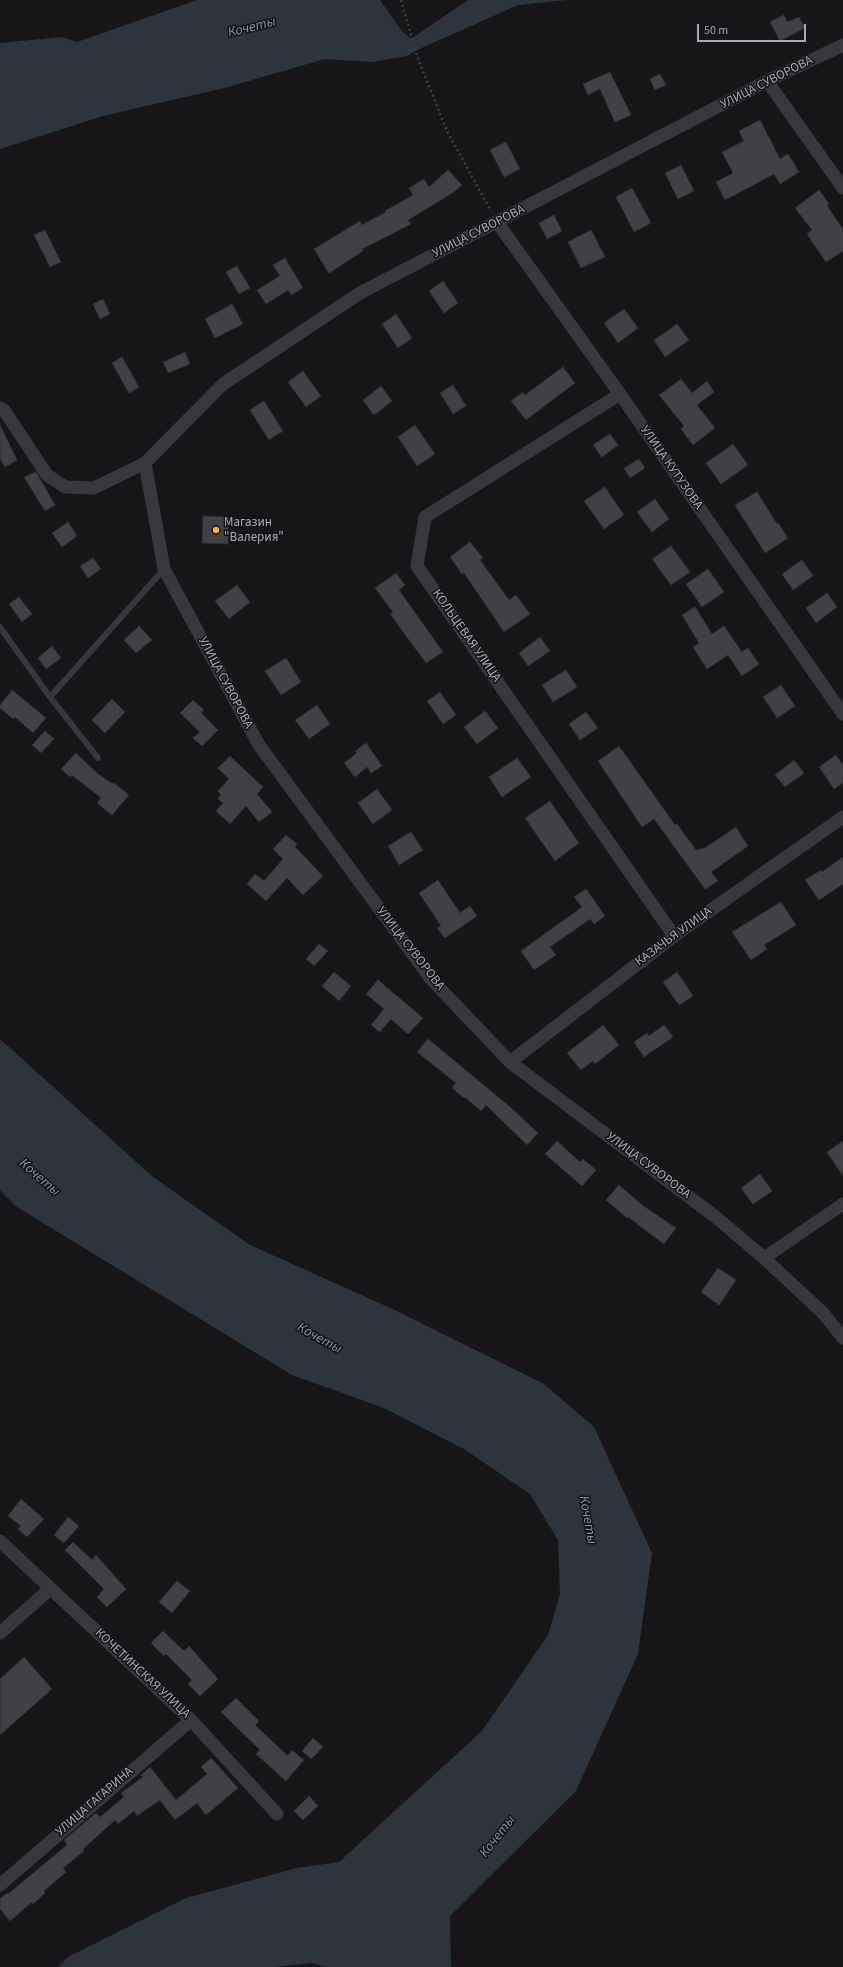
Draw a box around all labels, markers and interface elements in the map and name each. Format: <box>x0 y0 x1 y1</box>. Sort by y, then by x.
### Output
water label: Кочеты <box>226 14 278 42</box>
scale bar <box>699 16 808 42</box>
text: 50 m <box>704 22 728 39</box>
street label: УЛИЦА СУВОРОВА <box>718 53 816 113</box>
street label: УЛИЦА СУВОРОВА <box>430 202 528 262</box>
street label: УЛИЦА КУТУЗОВА <box>636 423 706 513</box>
place label: Магазин "Валерия" <box>224 515 284 546</box>
marker: Магазин "Валерия" <box>211 525 221 535</box>
street label: КОЛЬЦЕВАЯ УЛИЦА <box>428 587 504 685</box>
street label: УЛИЦА СУВОРОВА <box>194 634 256 732</box>
street label: УЛИЦА СУВОРОВА <box>373 904 447 994</box>
street label: КАЗАЧЬЯ УЛИЦА <box>633 904 715 970</box>
street label: УЛИЦА СУВОРОВА <box>603 1129 693 1203</box>
water label: Кочеты <box>15 1156 63 1200</box>
water label: Кочеты <box>294 1320 344 1358</box>
water label: Кочеты <box>574 1495 600 1545</box>
street label: КОЧЕТИНСКАЯ УЛИЦА <box>91 1626 193 1722</box>
street label: УЛИЦА ГАГАРИНА <box>53 1764 137 1840</box>
water label: Кочеты <box>476 1813 520 1861</box>

